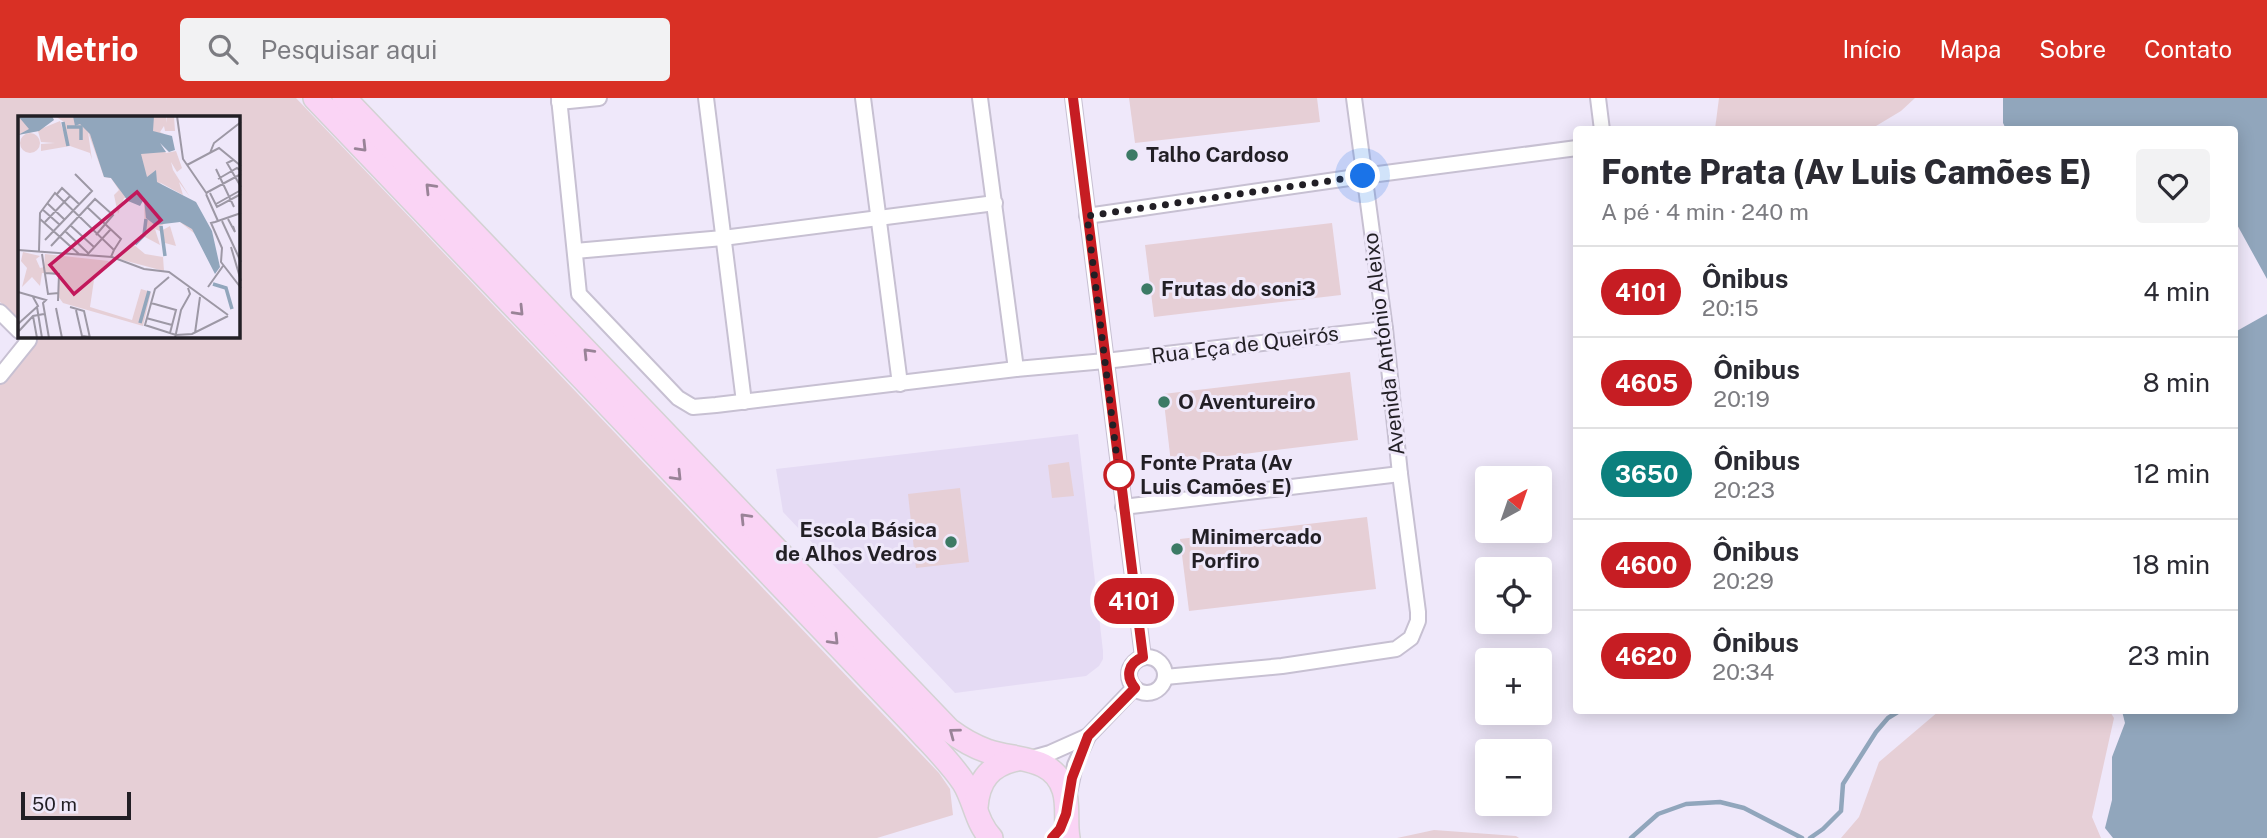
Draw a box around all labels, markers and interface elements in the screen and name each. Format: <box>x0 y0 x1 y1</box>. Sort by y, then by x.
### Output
search box <box>180 18 670 81</box>
text: Metrio <box>35 30 138 68</box>
icon: search <box>204 30 242 68</box>
text: Pesquisar aqui <box>260 34 437 65</box>
text: Início <box>1843 35 1901 63</box>
text: Mapa <box>1939 35 2001 63</box>
text: Sobre <box>2039 35 2106 63</box>
text: Contato <box>2144 35 2232 63</box>
inset map <box>18 116 240 338</box>
one-way arrow <box>353 139 366 152</box>
place label: Talho Cardoso <box>1146 142 1289 167</box>
marker: Talho Cardoso <box>1124 147 1140 163</box>
button: heart <box>2136 149 2210 223</box>
text: Fonte Prata (Av Luis Camões E) <box>1601 153 2092 191</box>
your location <box>1345 158 1380 193</box>
one-way arrow <box>426 184 439 197</box>
text: A pé · 4 min · 240 m <box>1601 198 1809 225</box>
street label: Avenida António Aleixo <box>1357 231 1410 457</box>
text: Ônibus <box>1702 263 1789 294</box>
place label: Frutas do soni3 <box>1161 276 1316 301</box>
text: 4 min <box>2143 276 2210 307</box>
text: 4101 <box>1615 278 1667 306</box>
marker: Frutas do soni3 <box>1139 281 1155 297</box>
text: 20:15 <box>1702 294 1759 321</box>
one-way arrow <box>511 303 524 316</box>
street label: Rua Eça de Queirós <box>1150 321 1340 368</box>
one-way arrow <box>583 348 596 361</box>
text: Ônibus <box>1713 354 1800 385</box>
text: 8 min <box>2143 367 2210 398</box>
text: 4605 <box>1615 369 1678 397</box>
text: 20:19 <box>1713 385 1770 412</box>
place label: O Aventureiro <box>1178 389 1316 414</box>
marker: O Aventureiro <box>1156 394 1172 410</box>
text: Ônibus <box>1713 445 1800 476</box>
place label: Fonte Prata (Av Luis Camões E) <box>1140 450 1293 499</box>
text: 12 min <box>2134 458 2210 489</box>
marker: Fonte Prata (Av Luis Camões E) <box>1104 460 1134 490</box>
text: 3650 <box>1615 460 1678 488</box>
north arrow <box>1475 466 1552 542</box>
map controls <box>1475 466 1552 816</box>
one-way arrow <box>668 468 681 481</box>
text: 20:23 <box>1713 476 1775 503</box>
one-way arrow <box>740 513 753 526</box>
place label: Escola Básica de Alhos Vedros <box>775 517 937 566</box>
place label: Minimercado Porfiro <box>1191 524 1322 573</box>
marker: Escola Básica de Alhos Vedros <box>943 534 959 550</box>
text: Ônibus <box>1712 536 1799 567</box>
marker: Minimercado Porfiro <box>1169 541 1185 557</box>
text: 18 min <box>2132 549 2210 580</box>
text: 4600 <box>1615 551 1677 579</box>
button: locate <box>1475 557 1552 634</box>
text: 20:29 <box>1712 567 1774 594</box>
line badge: 4101 <box>1085 578 1183 624</box>
text: 4101 <box>1108 587 1160 615</box>
text: Ônibus <box>1712 627 1799 658</box>
one-way arrow <box>825 632 838 645</box>
text: 23 min <box>2128 640 2210 671</box>
text: 4620 <box>1615 642 1677 670</box>
button: + <box>1475 648 1552 725</box>
text: 20:34 <box>1712 658 1774 685</box>
one-way arrow <box>950 729 962 742</box>
button: − <box>1475 739 1552 816</box>
scale bar <box>21 789 131 821</box>
text: 50 m <box>32 793 77 815</box>

